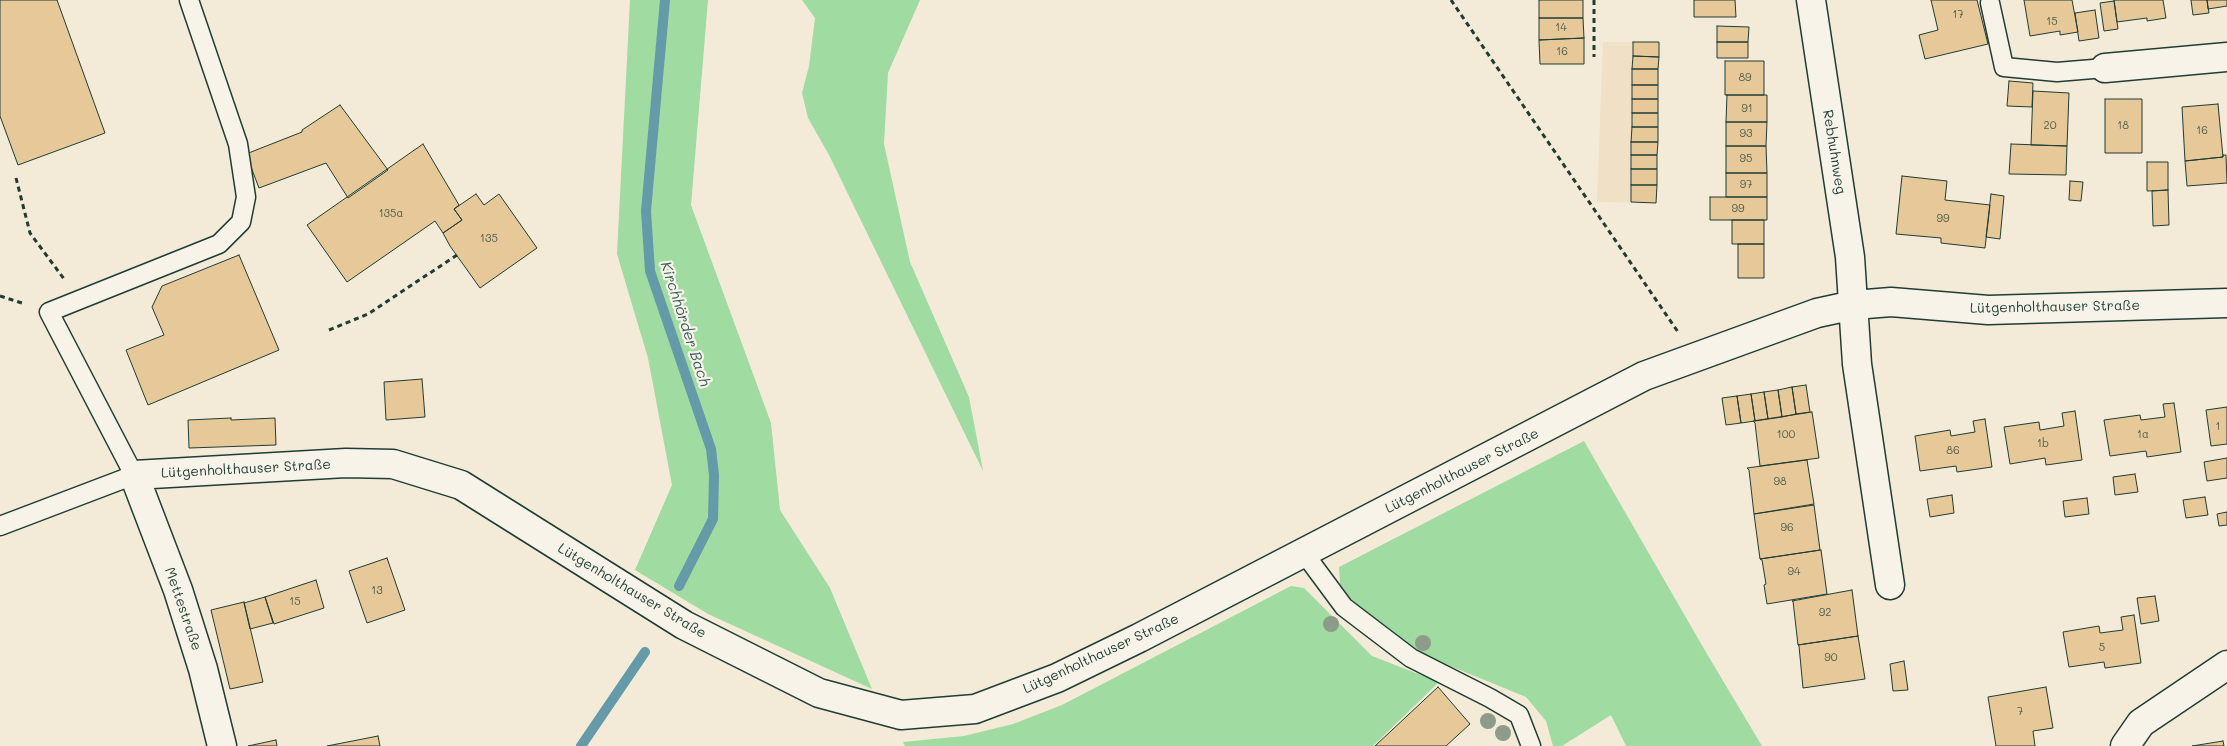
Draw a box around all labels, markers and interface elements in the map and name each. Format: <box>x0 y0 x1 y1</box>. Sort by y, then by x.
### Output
house number: 17 <box>1952 8 1964 22</box>
house number: 15 <box>2046 15 2058 29</box>
house number: 14 <box>1555 21 1567 35</box>
house number: 16 <box>1556 45 1568 59</box>
house number: 89 <box>1738 71 1752 85</box>
house number: 91 <box>1741 102 1753 116</box>
street label: Rebhuhnweg <box>1819 109 1849 195</box>
house number: 20 <box>2044 119 2056 133</box>
house number: 18 <box>2117 119 2129 133</box>
house number: 16 <box>2196 124 2208 138</box>
house number: 93 <box>1740 127 1752 141</box>
house number: 95 <box>1740 152 1752 166</box>
house number: 97 <box>1740 178 1752 192</box>
house number: 99 <box>1731 202 1745 216</box>
house number: 135a <box>379 207 403 221</box>
house number: 99 <box>1936 212 1950 226</box>
house number: 135 <box>480 232 498 246</box>
water label: Kirchhörder Bach <box>656 259 714 389</box>
street label: Lütgenholthauser Straße <box>1970 297 2140 317</box>
house number: 1 <box>2216 420 2220 434</box>
street label: Lütgenholthauser Straße <box>1382 425 1542 517</box>
house number: 100 <box>1777 428 1795 442</box>
house number: 1a <box>2137 428 2149 442</box>
house number: 1b <box>2037 437 2049 451</box>
house number: 86 <box>1946 444 1960 458</box>
street label: Lütgenholthauser Straße <box>161 456 331 482</box>
house number: 98 <box>1773 475 1787 489</box>
house number: 96 <box>1780 521 1794 535</box>
street label: Lütgenholthauser Straße <box>555 540 709 642</box>
street label: Mettestraße <box>161 565 205 653</box>
house number: 94 <box>1788 565 1800 579</box>
house number: 13 <box>371 584 383 598</box>
house number: 15 <box>289 595 301 609</box>
house number: 92 <box>1819 606 1831 620</box>
street label: Lütgenholthauser Straße <box>1020 610 1182 698</box>
house number: 5 <box>2099 641 2105 655</box>
house number: 90 <box>1824 651 1838 665</box>
house number: 7 <box>2017 705 2023 719</box>

